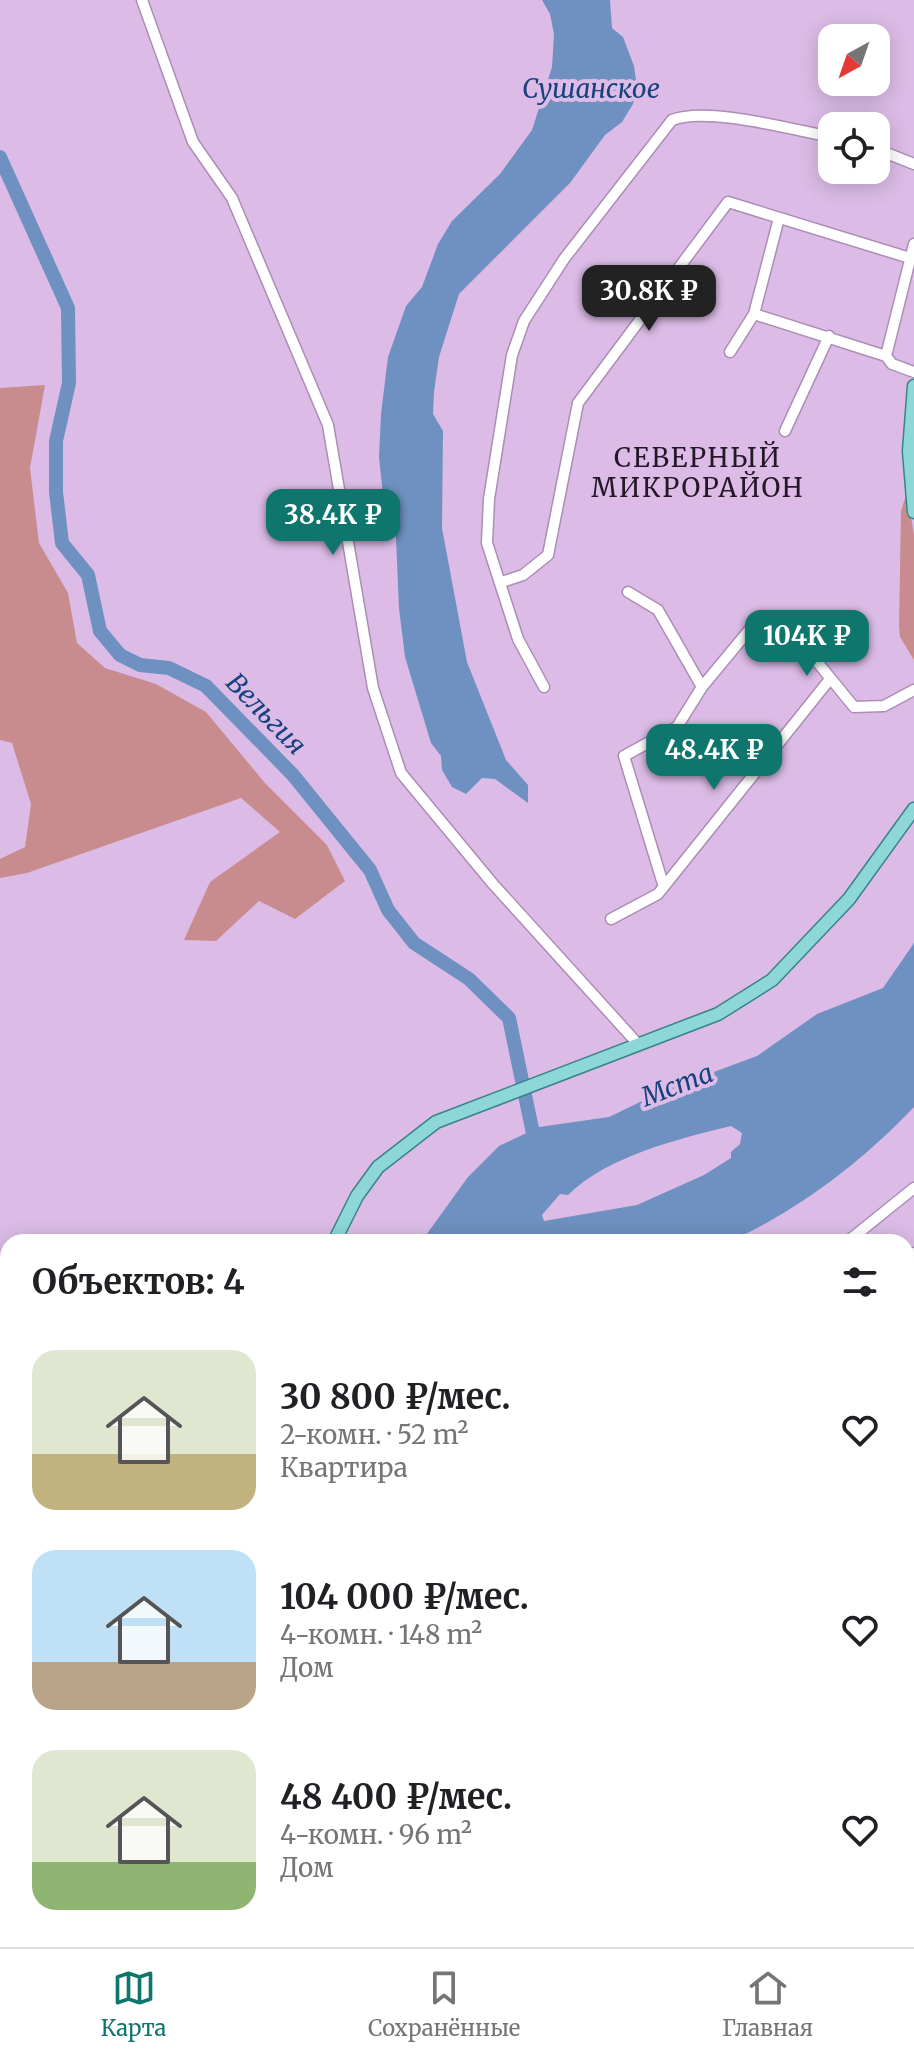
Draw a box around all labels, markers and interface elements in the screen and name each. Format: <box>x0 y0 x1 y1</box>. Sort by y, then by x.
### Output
north arrow <box>818 24 890 96</box>
map controls <box>818 24 890 184</box>
water label: Сушанское <box>522 72 660 105</box>
button: locate <box>818 112 890 184</box>
pin: 30.8K ₽ <box>575 265 723 333</box>
text: 30.8K ₽ <box>600 274 698 307</box>
district label: СЕВЕРНЫЙ МИКРОРАЙОН <box>591 441 805 504</box>
pin: 38.4K ₽ <box>259 489 407 557</box>
text: 38.4K ₽ <box>284 498 382 531</box>
pin: 104K ₽ <box>742 610 872 678</box>
text: 104K ₽ <box>763 619 851 652</box>
water label: Вельгия <box>219 666 313 761</box>
pin: 48.4K ₽ <box>640 724 788 792</box>
text: 48.4K ₽ <box>664 733 764 766</box>
water label: Мста <box>635 1056 718 1114</box>
icon: filters <box>838 1260 882 1304</box>
text: Объектов: 4 <box>32 1261 245 1303</box>
text: 30 800 ₽/мес. <box>280 1376 511 1418</box>
icon: home <box>96 1382 192 1478</box>
icon: heart <box>838 1408 882 1452</box>
text: 2-комн. · 52 m² <box>280 1418 468 1451</box>
text: Квартира <box>280 1451 408 1484</box>
text: 104 000 ₽/мес. <box>280 1576 529 1618</box>
icon: home <box>96 1582 192 1678</box>
icon: heart <box>838 1608 882 1652</box>
text: 4-комн. · 148 m² <box>280 1618 482 1651</box>
text: Дом <box>280 1651 334 1684</box>
text: 48 400 ₽/мес. <box>280 1776 512 1818</box>
icon: home <box>96 1782 192 1878</box>
icon: heart <box>838 1808 882 1852</box>
text: 4-комн. · 96 m² <box>280 1818 472 1851</box>
text: Дом <box>280 1851 334 1884</box>
tab: Карта <box>101 1966 166 2042</box>
tab: Сохранённые <box>368 1966 520 2042</box>
tab: Главная <box>722 1966 813 2042</box>

